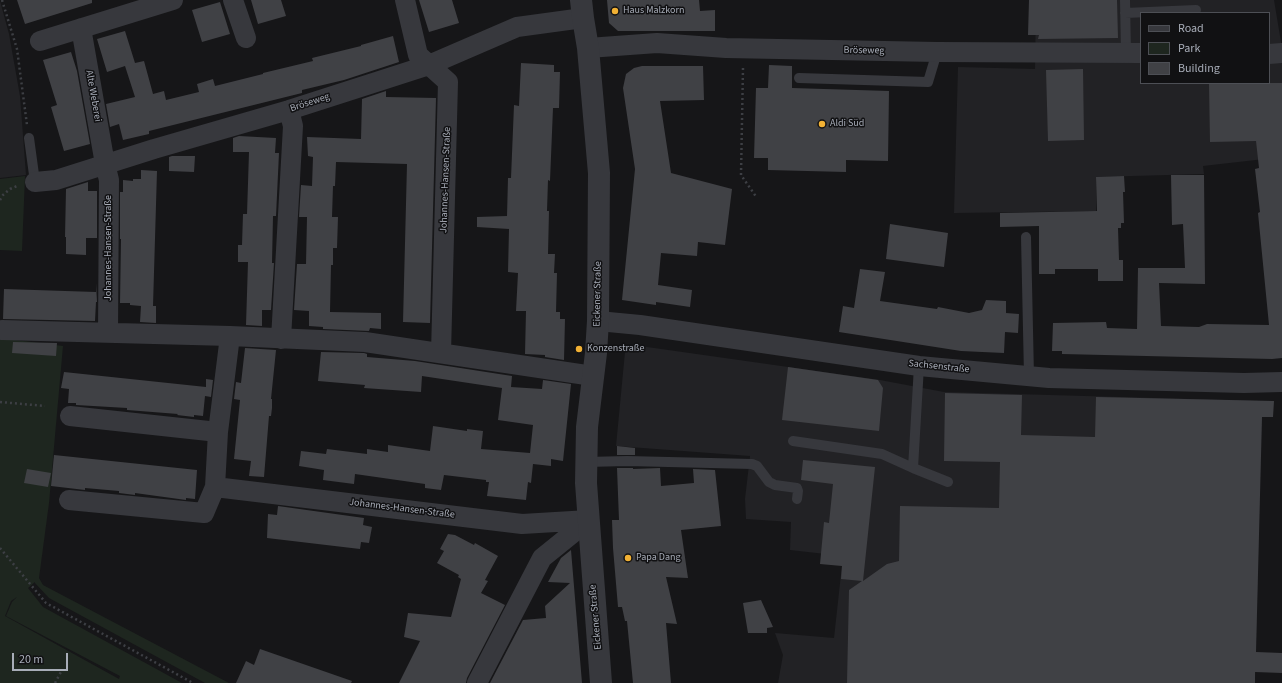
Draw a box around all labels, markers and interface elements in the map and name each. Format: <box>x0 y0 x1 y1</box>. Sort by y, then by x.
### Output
place label: Haus Malzkorn <box>623 5 684 17</box>
marker: Haus Malzkorn <box>610 6 620 16</box>
legend <box>1140 12 1270 84</box>
text: Road <box>1178 20 1204 37</box>
text: Park <box>1178 40 1200 57</box>
street label: Bröseweg <box>843 45 885 57</box>
text: Building <box>1178 60 1220 77</box>
street label: Alte Weberei <box>83 69 103 123</box>
street label: Bröseweg <box>289 91 331 115</box>
place label: Aldi Süd <box>830 118 864 130</box>
marker: Aldi Süd <box>817 119 827 129</box>
street label: Johannes-Hansen-Straße <box>438 127 454 233</box>
street label: Johannes-Hansen-Straße <box>103 195 115 301</box>
street label: Eickener Straße <box>591 261 605 327</box>
place label: Konzenstraße <box>587 343 645 355</box>
marker: Konzenstraße <box>574 344 584 354</box>
street label: Sachsenstraße <box>908 358 970 376</box>
street label: Johannes-Hansen-Straße <box>349 497 455 521</box>
place label: Papa Dang <box>636 552 680 564</box>
marker: Papa Dang <box>623 553 633 563</box>
street label: Eickener Straße <box>587 584 605 650</box>
scale bar <box>14 645 70 671</box>
text: 20 m <box>19 651 43 668</box>

